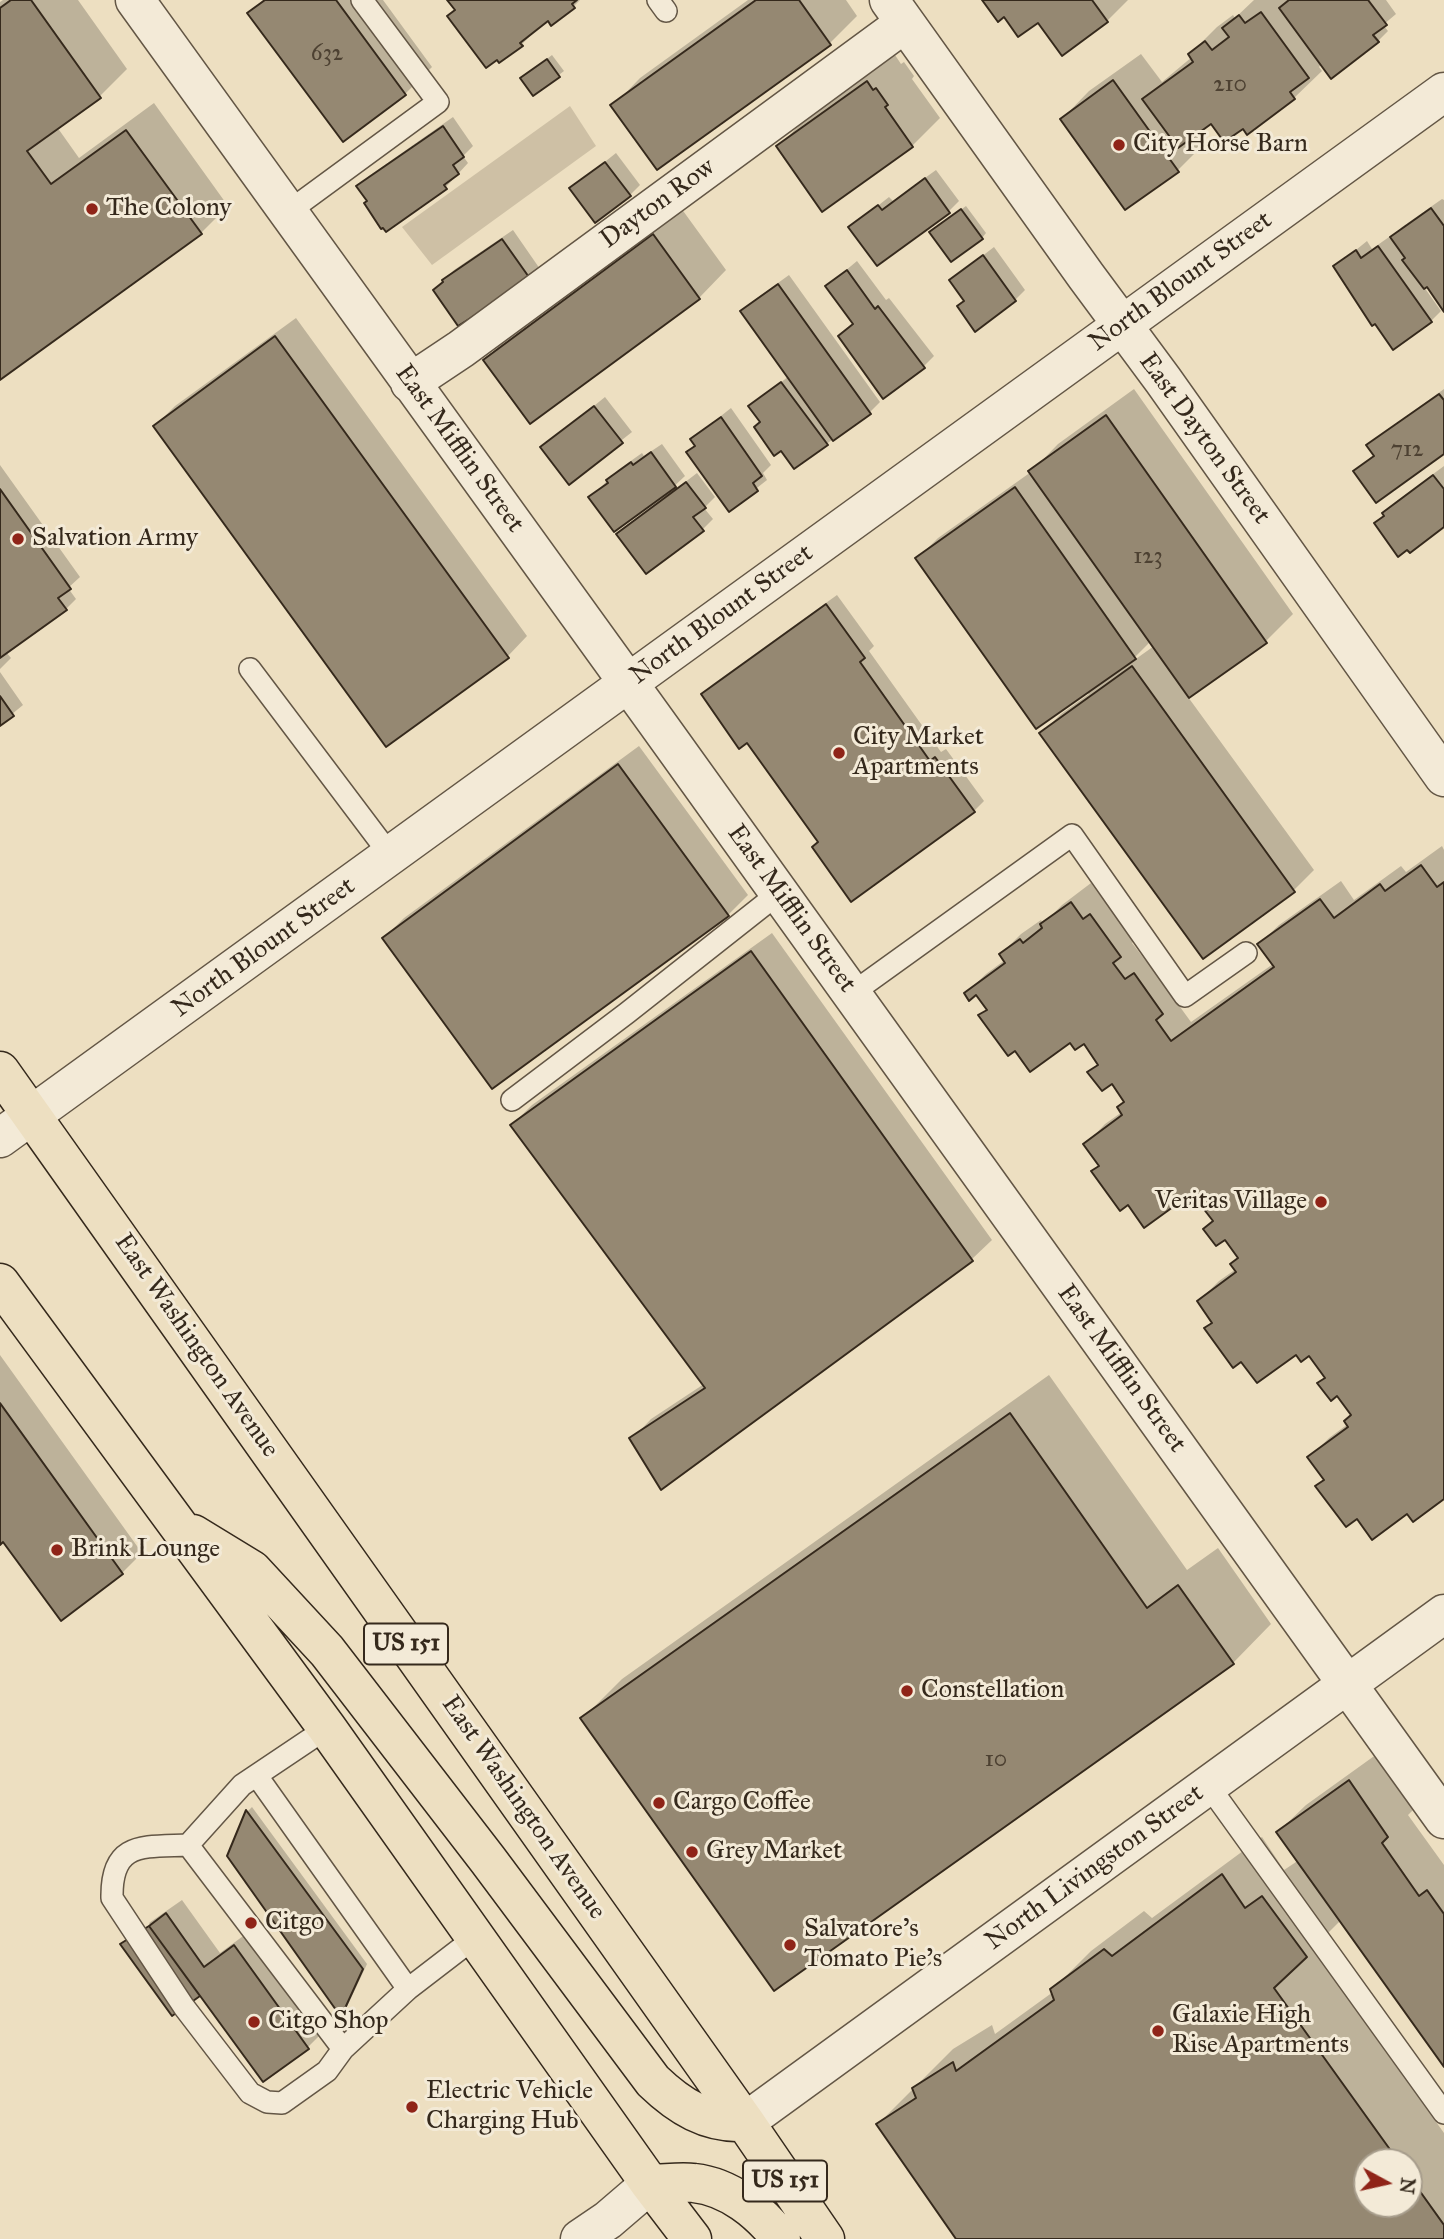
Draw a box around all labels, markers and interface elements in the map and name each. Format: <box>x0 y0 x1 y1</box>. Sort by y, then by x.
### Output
house number: 632 <box>311 40 343 68</box>
house number: 210 <box>1213 71 1247 99</box>
place label: City Horse Barn <box>1133 129 1308 161</box>
marker: City Horse Barn <box>1111 137 1127 153</box>
street label: Dayton Row <box>595 152 721 256</box>
place label: The Colony <box>106 193 232 225</box>
marker: The Colony <box>84 201 100 217</box>
street label: North Blount Street <box>1083 205 1279 359</box>
street label: East Dayton Street <box>1131 347 1277 531</box>
street label: East Mifflin Street <box>388 359 530 539</box>
house number: 712 <box>1391 436 1423 464</box>
place label: Salvation Army <box>32 523 198 555</box>
marker: Salvation Army <box>10 531 26 547</box>
street label: North Blount Street <box>624 538 820 692</box>
house number: 123 <box>1133 543 1163 571</box>
place label: City Market Apartments <box>853 722 984 784</box>
marker: City Market Apartments <box>831 745 847 761</box>
street label: East Mifflin Street <box>720 819 862 999</box>
street label: North Blount Street <box>166 871 362 1025</box>
place label: Veritas Village <box>1155 1186 1307 1218</box>
marker: Veritas Village <box>1313 1194 1329 1210</box>
street label: East Washington Avenue <box>107 1228 285 1464</box>
street label: East Mifflin Street <box>1050 1279 1192 1459</box>
place label: Brink Lounge <box>71 1534 220 1566</box>
marker: Brink Lounge <box>49 1542 65 1558</box>
road number: US 151 <box>364 1624 448 1664</box>
place label: Constellation <box>921 1675 1064 1707</box>
marker: Constellation <box>899 1683 915 1699</box>
street label: East Washington Avenue <box>434 1690 612 1926</box>
house number: 10 <box>985 1746 1007 1774</box>
street label: North Livingston Street <box>980 1778 1210 1958</box>
place label: Cargo Coffee <box>673 1787 811 1819</box>
marker: Cargo Coffee <box>651 1795 667 1811</box>
place label: Grey Market <box>706 1836 842 1868</box>
marker: Grey Market <box>684 1844 700 1860</box>
place label: Citgo <box>265 1907 324 1939</box>
place label: Salvatore's Tomato Pie's <box>804 1914 942 1976</box>
marker: Citgo <box>243 1915 259 1931</box>
marker: Salvatore's Tomato Pie's <box>782 1937 798 1953</box>
place label: Galaxie High Rise Apartments <box>1172 2000 1349 2062</box>
place label: Citgo Shop <box>268 2006 389 2038</box>
marker: Citgo Shop <box>246 2014 262 2030</box>
marker: Galaxie High Rise Apartments <box>1150 2023 1166 2039</box>
place label: Electric Vehicle Charging Hub <box>426 2076 593 2138</box>
marker: Electric Vehicle Charging Hub <box>404 2099 420 2115</box>
north arrow <box>1353 2148 1423 2218</box>
road number: US 151 <box>743 2160 827 2202</box>
text: N <box>1395 2176 1420 2195</box>

